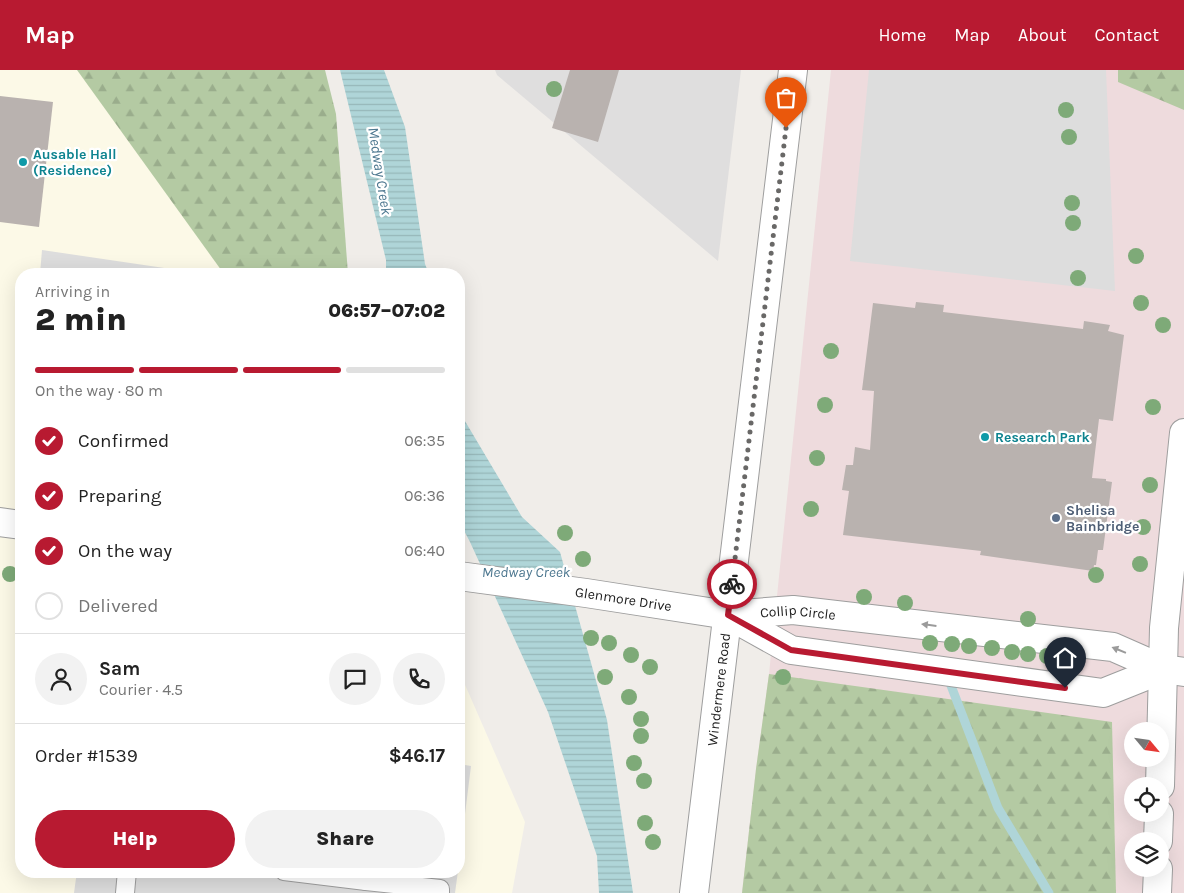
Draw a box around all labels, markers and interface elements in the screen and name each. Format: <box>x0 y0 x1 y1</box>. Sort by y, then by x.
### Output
text: Map <box>25 21 75 49</box>
text: Home <box>878 24 926 46</box>
text: Map <box>954 24 990 46</box>
text: About <box>1018 24 1067 46</box>
text: Contact <box>1095 24 1159 46</box>
pin <box>765 77 807 128</box>
icon: bag <box>772 84 800 112</box>
water label: Medway Creek <box>364 126 396 216</box>
place label: Ausable Hall (Residence) <box>33 146 117 179</box>
marker: Ausable Hall (Residence) <box>17 156 29 168</box>
text: Arriving in <box>35 282 110 301</box>
text: 06:57–07:02 <box>328 300 445 322</box>
text: 2 min <box>35 301 127 338</box>
text: On the way · 80 m <box>35 381 163 400</box>
icon: check <box>35 427 63 455</box>
place label: Research Park <box>995 429 1090 446</box>
text: Confirmed <box>78 430 169 452</box>
text: 06:35 <box>404 431 445 450</box>
marker: Research Park <box>979 431 991 443</box>
icon: check <box>35 482 63 510</box>
text: Preparing <box>78 485 161 507</box>
text: 06:36 <box>404 486 445 505</box>
place label: Shelisa Bainbridge <box>1066 502 1139 535</box>
marker: Shelisa Bainbridge <box>1050 512 1062 524</box>
icon: check <box>35 537 63 565</box>
text: On the way <box>78 540 172 562</box>
text: 06:40 <box>404 541 445 560</box>
courier <box>707 559 757 609</box>
water label: Medway Creek <box>482 563 571 581</box>
icon: bike <box>718 570 746 598</box>
street label: Glenmore Drive <box>574 584 673 615</box>
text: Delivered <box>78 595 158 617</box>
street label: Collip Circle <box>759 602 837 624</box>
one-way arrow <box>920 621 936 629</box>
street label: Windermere Road <box>704 632 734 747</box>
pin <box>1044 637 1086 688</box>
icon: home <box>1051 644 1079 672</box>
one-way arrow <box>1111 645 1126 653</box>
button: person <box>35 653 87 705</box>
button: chat <box>329 653 381 705</box>
button: phone <box>393 653 445 705</box>
text: Sam <box>99 658 140 680</box>
text: Courier · 4.5 <box>99 680 183 699</box>
north arrow <box>1124 722 1169 768</box>
map controls <box>1124 722 1169 877</box>
text: Order #1539 <box>35 745 138 767</box>
text: $46.17 <box>389 745 445 767</box>
button: locate <box>1124 777 1169 822</box>
button: Help <box>35 810 235 868</box>
button: Share <box>245 810 445 868</box>
button: layers <box>1124 832 1169 877</box>

